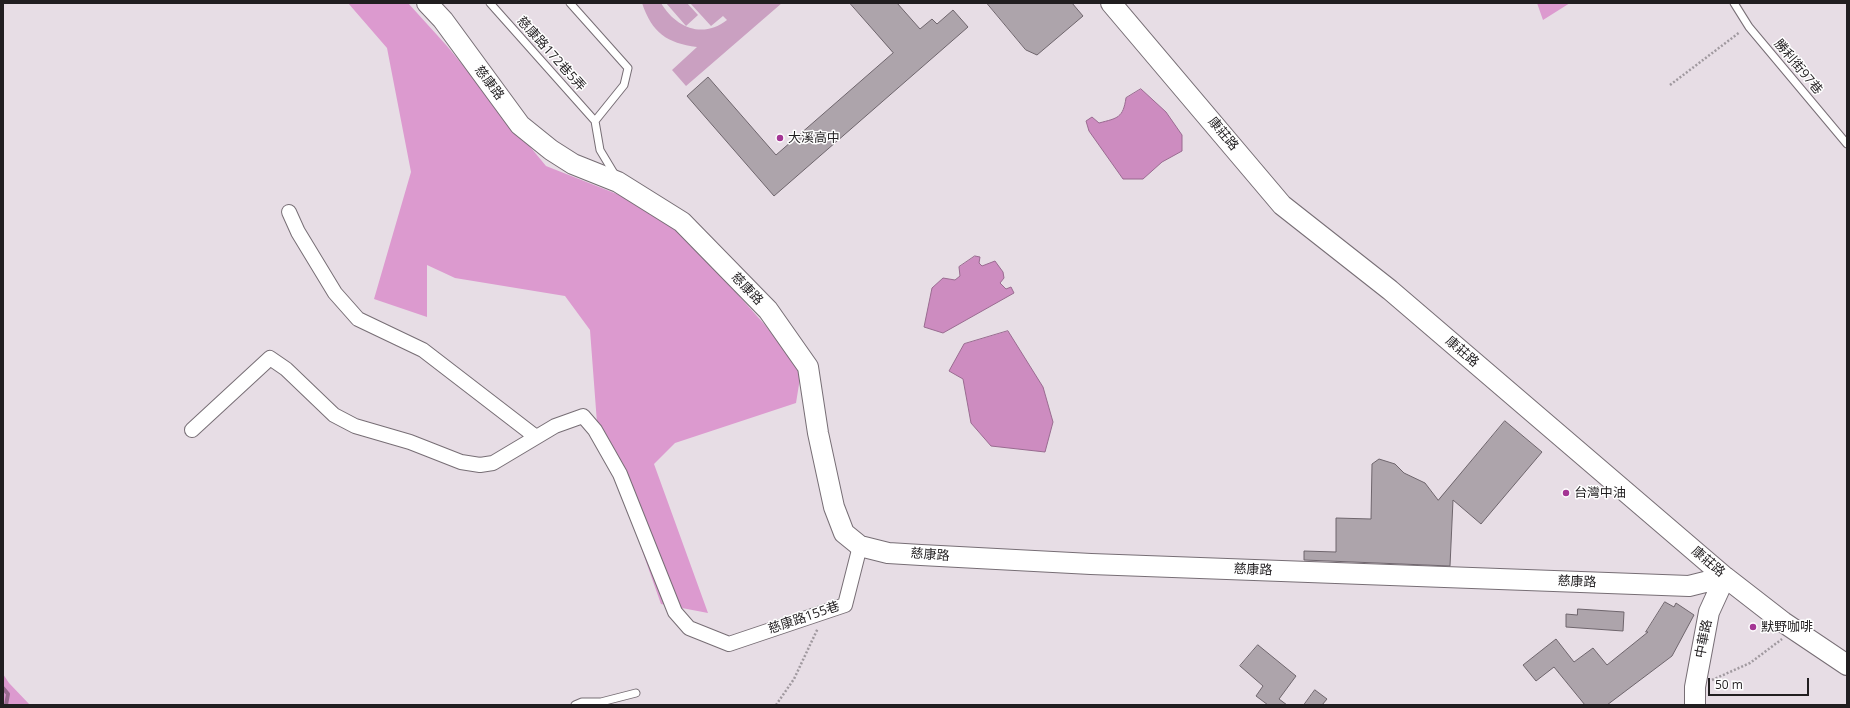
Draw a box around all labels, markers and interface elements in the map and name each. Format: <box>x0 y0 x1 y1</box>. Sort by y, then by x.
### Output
street label: 慈康路172巷5弄 <box>514 14 588 94</box>
street label: 勝利街97巷 <box>1771 36 1825 98</box>
street label: 慈康路 <box>471 63 507 103</box>
street label: 康莊路 <box>1204 114 1242 154</box>
place label: 大溪高中 <box>788 130 840 146</box>
marker: 大溪高中 <box>775 133 785 143</box>
street label: 慈康路 <box>728 270 766 308</box>
street label: 康莊路 <box>1442 333 1482 371</box>
place label: 台灣中油 <box>1574 485 1626 501</box>
marker: 台灣中油 <box>1561 488 1571 498</box>
street label: 康莊路 <box>1688 543 1728 581</box>
street label: 慈康路 <box>910 546 950 564</box>
street label: 慈康路 <box>1233 562 1273 578</box>
street label: 慈康路 <box>1557 574 1597 590</box>
street label: 慈康路155巷 <box>766 599 842 637</box>
street label: 中華路 <box>1693 618 1715 660</box>
place label: 默野咖啡 <box>1761 619 1813 635</box>
marker: 默野咖啡 <box>1748 622 1758 632</box>
scale bar <box>1710 670 1811 696</box>
text: 50 m <box>1715 676 1743 693</box>

